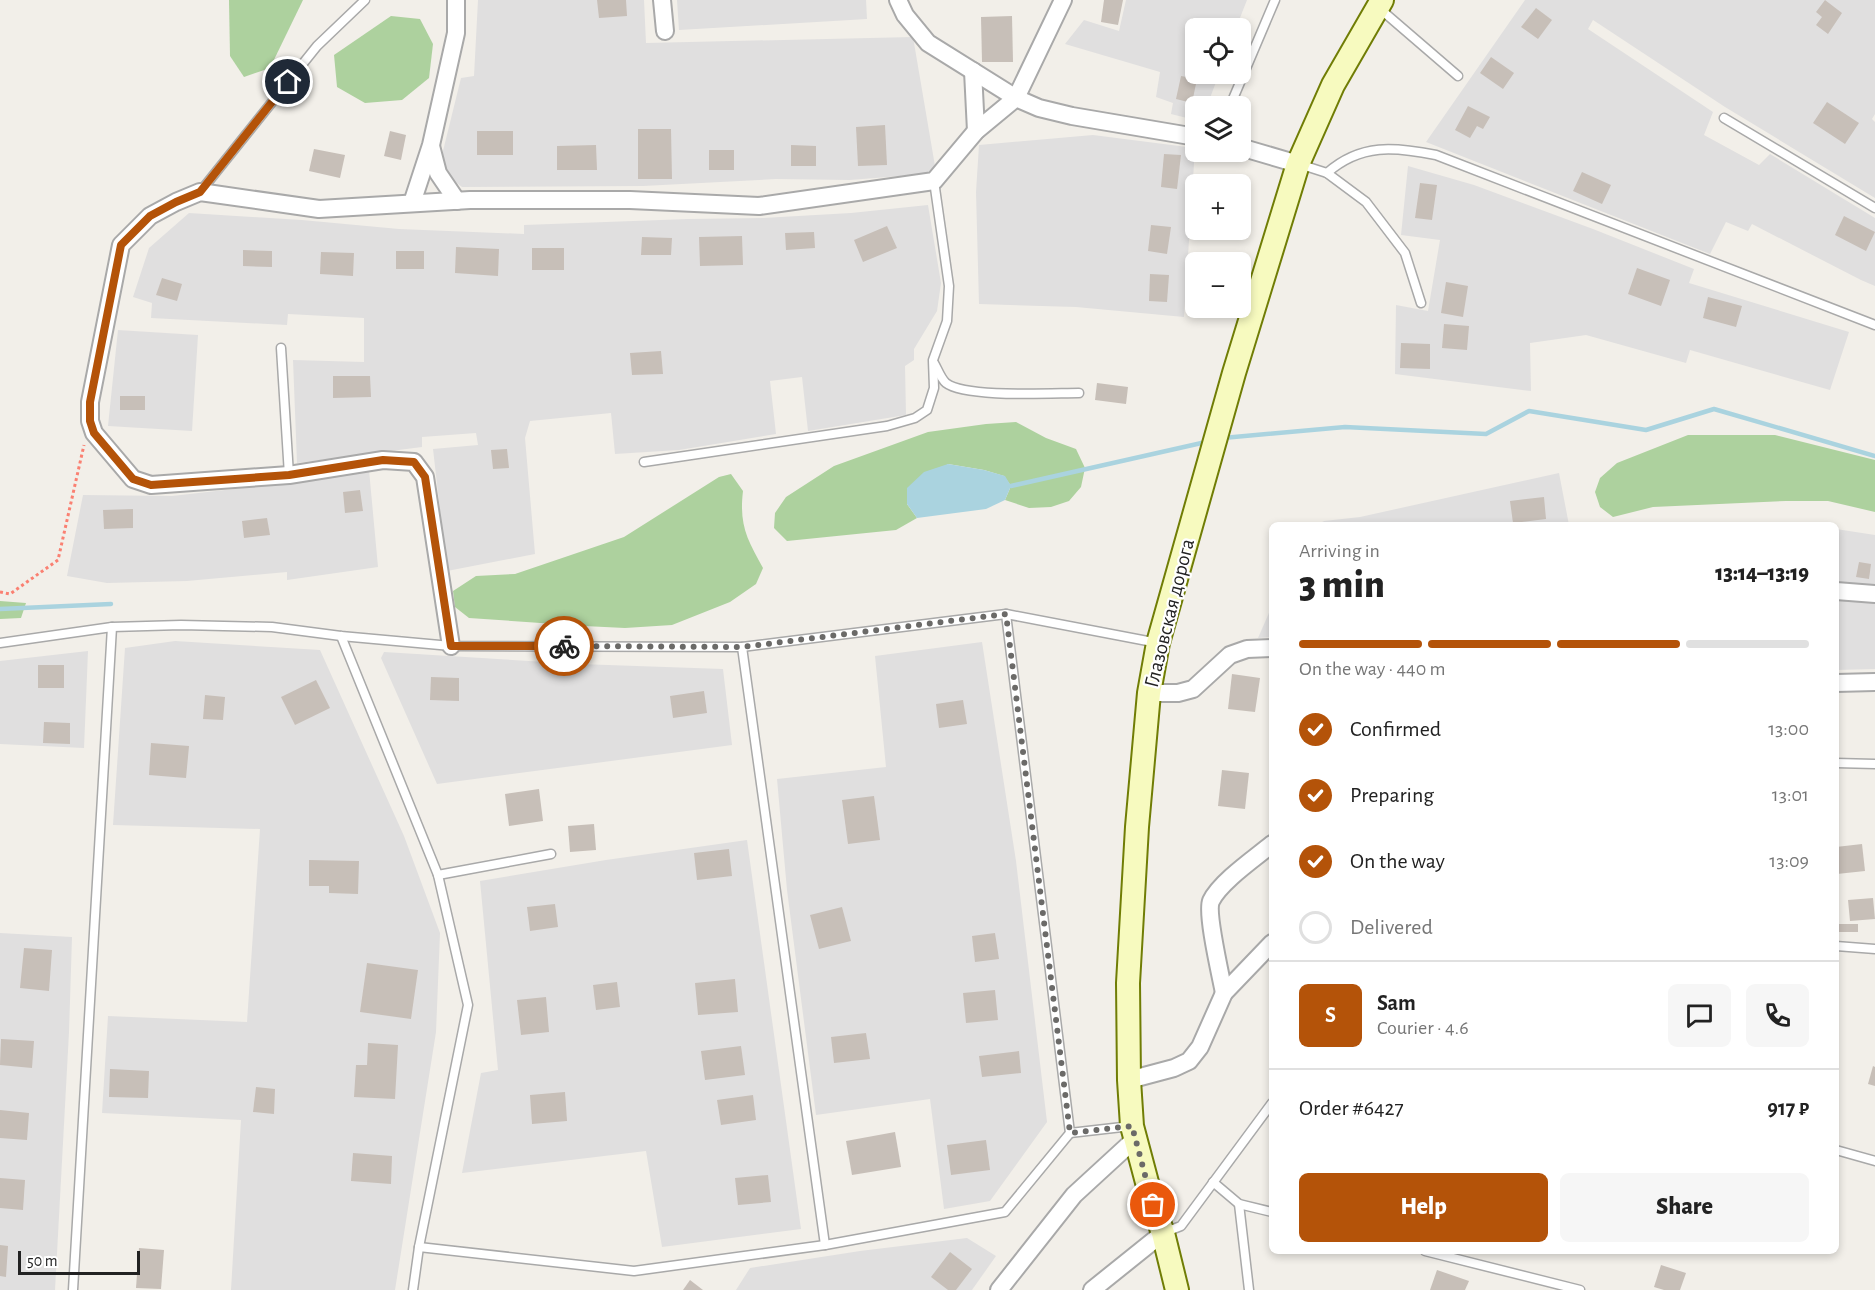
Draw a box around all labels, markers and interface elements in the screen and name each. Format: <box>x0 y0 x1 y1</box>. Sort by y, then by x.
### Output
map controls <box>1185 18 1251 318</box>
button: locate <box>1185 18 1251 84</box>
pin <box>262 56 313 107</box>
icon: home <box>271 65 304 98</box>
button: layers <box>1185 96 1251 162</box>
button: + <box>1185 174 1251 240</box>
button: − <box>1185 252 1251 318</box>
street label: Глазовская дорога <box>1141 536 1198 690</box>
text: Arriving in <box>1299 541 1380 561</box>
text: 13:14–13:19 <box>1715 562 1809 584</box>
text: 3 min <box>1299 566 1385 605</box>
courier <box>534 616 594 676</box>
icon: bike <box>548 630 581 663</box>
text: On the way · 440 m <box>1299 659 1446 679</box>
icon: check <box>1299 713 1332 746</box>
text: Confirmed <box>1350 718 1441 740</box>
text: 13:00 <box>1768 719 1809 739</box>
icon: check <box>1299 779 1332 812</box>
text: Preparing <box>1350 784 1434 806</box>
text: 13:01 <box>1772 785 1809 805</box>
icon: check <box>1299 845 1332 878</box>
text: On the way <box>1350 850 1445 872</box>
text: 13:09 <box>1769 851 1809 871</box>
text: Delivered <box>1350 916 1433 938</box>
button: chat <box>1668 984 1731 1047</box>
button: phone <box>1746 984 1809 1047</box>
text: Sam <box>1377 992 1416 1014</box>
text: S <box>1325 1004 1336 1026</box>
text: Courier · 4.6 <box>1377 1018 1469 1038</box>
text: Order #6427 <box>1299 1097 1404 1119</box>
text: 917 ₽ <box>1767 1097 1809 1119</box>
button: Help <box>1299 1173 1548 1242</box>
button: Share <box>1560 1173 1809 1242</box>
pin <box>1127 1179 1178 1230</box>
icon: bag <box>1136 1188 1169 1221</box>
scale bar <box>18 1248 140 1276</box>
text: 50 m <box>27 1253 58 1269</box>

